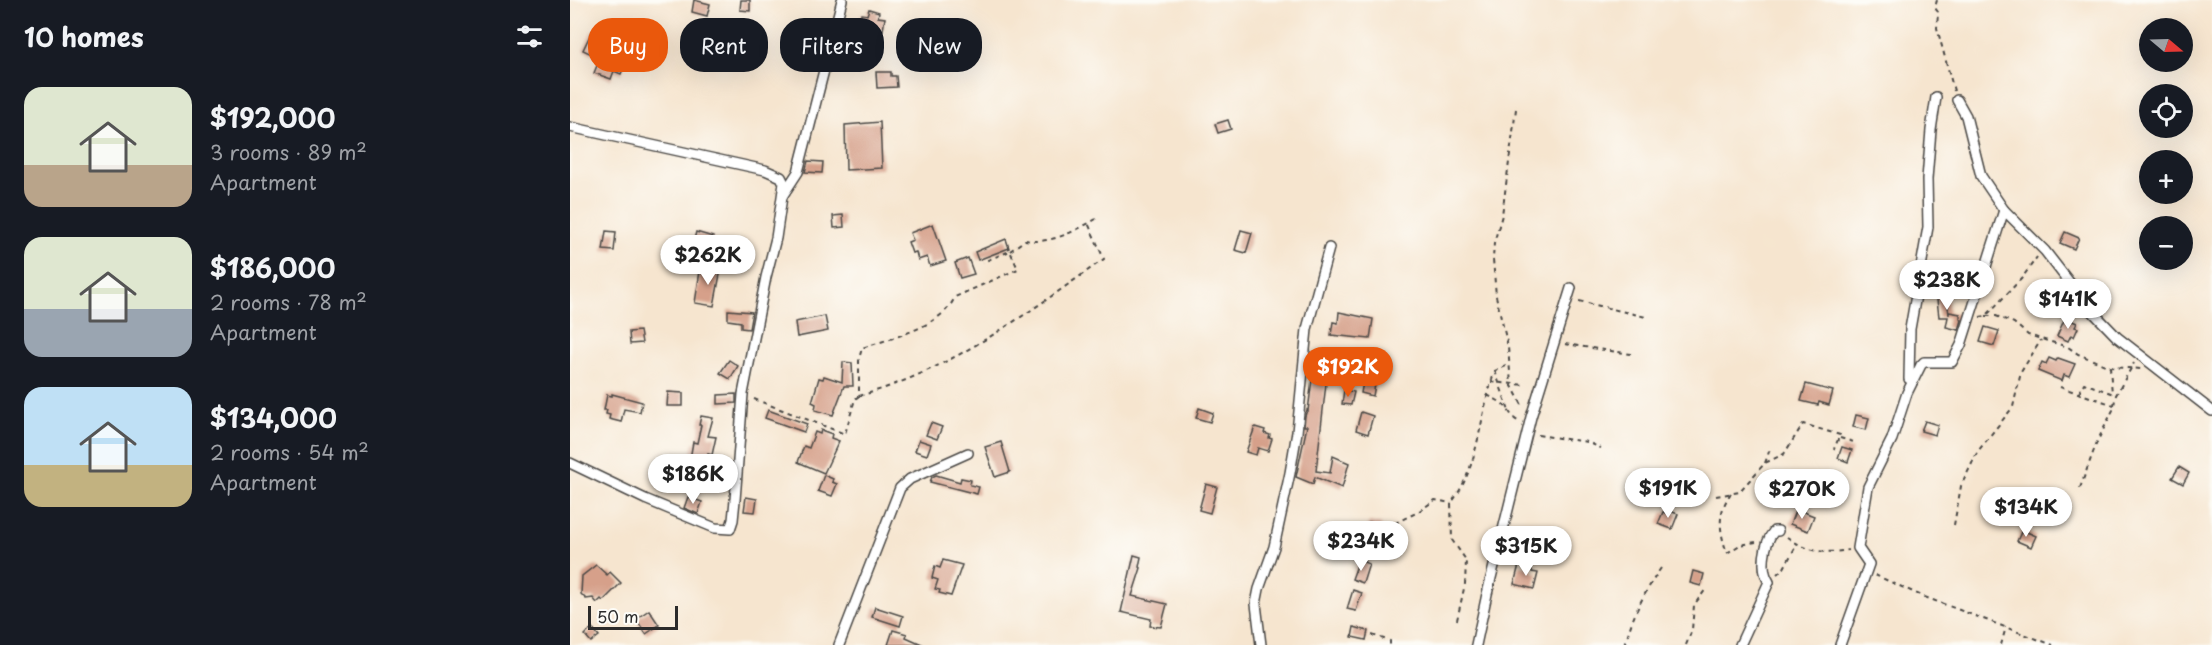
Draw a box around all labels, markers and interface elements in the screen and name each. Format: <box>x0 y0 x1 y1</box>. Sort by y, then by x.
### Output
text: 10 homes <box>24 17 144 56</box>
chip: Buy <box>588 18 668 72</box>
chip: Rent <box>680 18 768 72</box>
chip: Filters <box>780 18 884 72</box>
chip: New <box>896 18 982 72</box>
north arrow <box>2139 18 2193 72</box>
map controls <box>2139 18 2193 270</box>
icon: filters <box>513 20 546 53</box>
button: locate <box>2139 84 2193 138</box>
text: $192,000 <box>210 98 336 137</box>
icon: home <box>72 111 144 183</box>
text: 3 rooms · 89 m² <box>210 137 367 167</box>
button: + <box>2139 150 2193 204</box>
text: Apartment <box>210 167 317 197</box>
button: − <box>2139 216 2193 270</box>
pin: $262K <box>666 235 750 286</box>
text: $262K <box>674 239 742 269</box>
text: $186,000 <box>210 248 335 287</box>
pin: $238K <box>1905 260 1989 311</box>
icon: home <box>72 261 144 333</box>
text: $238K <box>1913 264 1981 294</box>
pin: $141K <box>2026 279 2110 330</box>
text: $141K <box>2038 283 2098 313</box>
text: 2 rooms · 78 m² <box>210 287 367 317</box>
text: Apartment <box>210 317 317 347</box>
pin: $192K <box>1306 347 1390 398</box>
text: $192K <box>1317 351 1379 381</box>
text: $134,000 <box>210 398 337 437</box>
icon: home <box>72 411 144 483</box>
text: 2 rooms · 54 m² <box>210 437 369 467</box>
pin: $186K <box>651 454 735 505</box>
text: $186K <box>662 458 724 488</box>
text: Apartment <box>210 467 317 497</box>
pin: $191K <box>1626 468 1710 519</box>
pin: $270K <box>1760 469 1844 520</box>
text: $191K <box>1639 472 1697 502</box>
text: $270K <box>1768 473 1836 503</box>
pin: $134K <box>1984 487 2068 538</box>
text: $134K <box>1994 491 2058 521</box>
pin: $234K <box>1319 521 1403 572</box>
text: $234K <box>1327 525 1395 555</box>
pin: $315K <box>1484 526 1568 577</box>
text: $315K <box>1495 530 1557 560</box>
scale bar <box>588 603 678 630</box>
text: 50 m <box>597 604 638 628</box>

